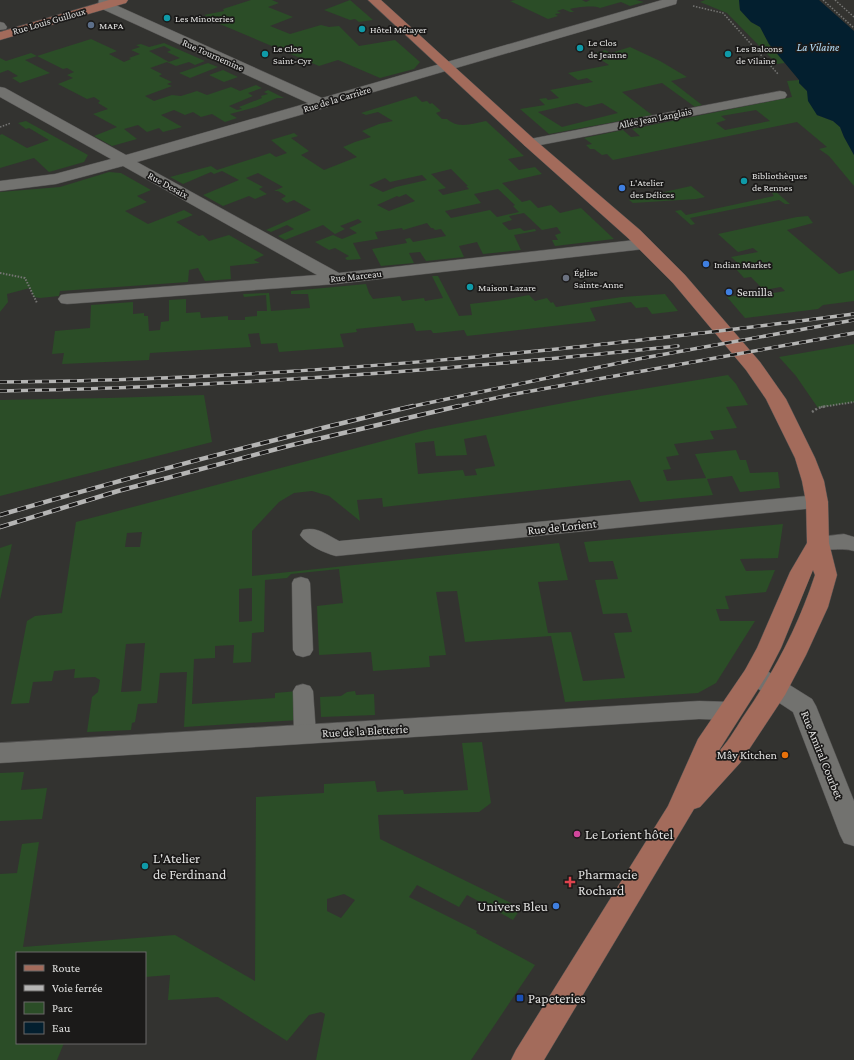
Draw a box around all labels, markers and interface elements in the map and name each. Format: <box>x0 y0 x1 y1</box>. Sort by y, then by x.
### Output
street label: Rue Louis Guilloux <box>11 5 87 37</box>
marker: Les Minoteries <box>162 13 172 23</box>
place label: Les Minoteries <box>175 13 234 24</box>
marker: MAPA <box>86 20 96 30</box>
place label: MAPA <box>99 20 124 31</box>
marker: Hôtel Métayer <box>357 24 367 34</box>
place label: Hôtel Métayer <box>370 24 427 35</box>
street label: Rue Tournemine <box>181 37 246 74</box>
place label: Le Clos de Jeanne <box>588 37 627 60</box>
water label: La Vilaine <box>797 41 840 53</box>
place label: Le Clos Saint-Cyr <box>273 43 312 66</box>
marker: Le Clos de Jeanne <box>575 43 585 53</box>
place label: Les Balcons de Vilaine <box>736 43 782 66</box>
marker: Le Clos Saint-Cyr <box>260 49 270 59</box>
marker: Les Balcons de Vilaine <box>723 49 733 59</box>
street label: Rue de la Carrière <box>302 83 373 114</box>
street label: Allée Jean Langlais <box>617 105 693 131</box>
street label: Rue Desaix <box>146 170 190 201</box>
place label: Bibliothèques de Rennes <box>752 170 807 193</box>
marker: Bibliothèques de Rennes <box>739 176 749 186</box>
place label: L'Atelier des Délices <box>630 177 674 200</box>
marker: L'Atelier des Délices <box>617 183 627 193</box>
marker: Indian Market <box>701 259 711 269</box>
place label: Indian Market <box>714 259 772 270</box>
place label: Église Sainte-Anne <box>574 267 624 290</box>
street label: Rue Marceau <box>330 268 383 284</box>
marker: Église Sainte-Anne <box>561 273 571 283</box>
marker: Maison Lazare <box>465 282 475 292</box>
place label: Maison Lazare <box>478 282 537 293</box>
place label: Semilla <box>737 285 773 299</box>
marker: Semilla <box>724 287 734 297</box>
street label: Rue de Lorient <box>527 516 598 538</box>
street label: Rue Amiral Courbet <box>798 709 846 802</box>
street label: Rue de la Bletterie <box>322 722 408 740</box>
place label: Mây Kitchen <box>717 748 778 762</box>
marker: Mây Kitchen <box>780 750 790 760</box>
place label: Le Lorient hôtel <box>585 826 673 842</box>
marker: Le Lorient hôtel <box>572 829 582 839</box>
place label: L'Atelier de Ferdinand <box>153 850 227 882</box>
marker: L'Atelier de Ferdinand <box>140 861 150 871</box>
place label: Pharmacie Rochard <box>578 866 637 898</box>
marker: Pharmacie Rochard <box>565 877 575 887</box>
place label: Univers Bleu <box>477 898 549 914</box>
marker: Univers Bleu <box>551 901 561 911</box>
legend <box>16 952 146 1044</box>
text: Route <box>52 961 80 975</box>
text: Voie ferrée <box>52 981 103 995</box>
place label: Papeteries <box>528 990 586 1006</box>
marker: Papeteries <box>515 993 525 1003</box>
text: Parc <box>52 1001 72 1015</box>
text: Eau <box>52 1021 71 1035</box>

